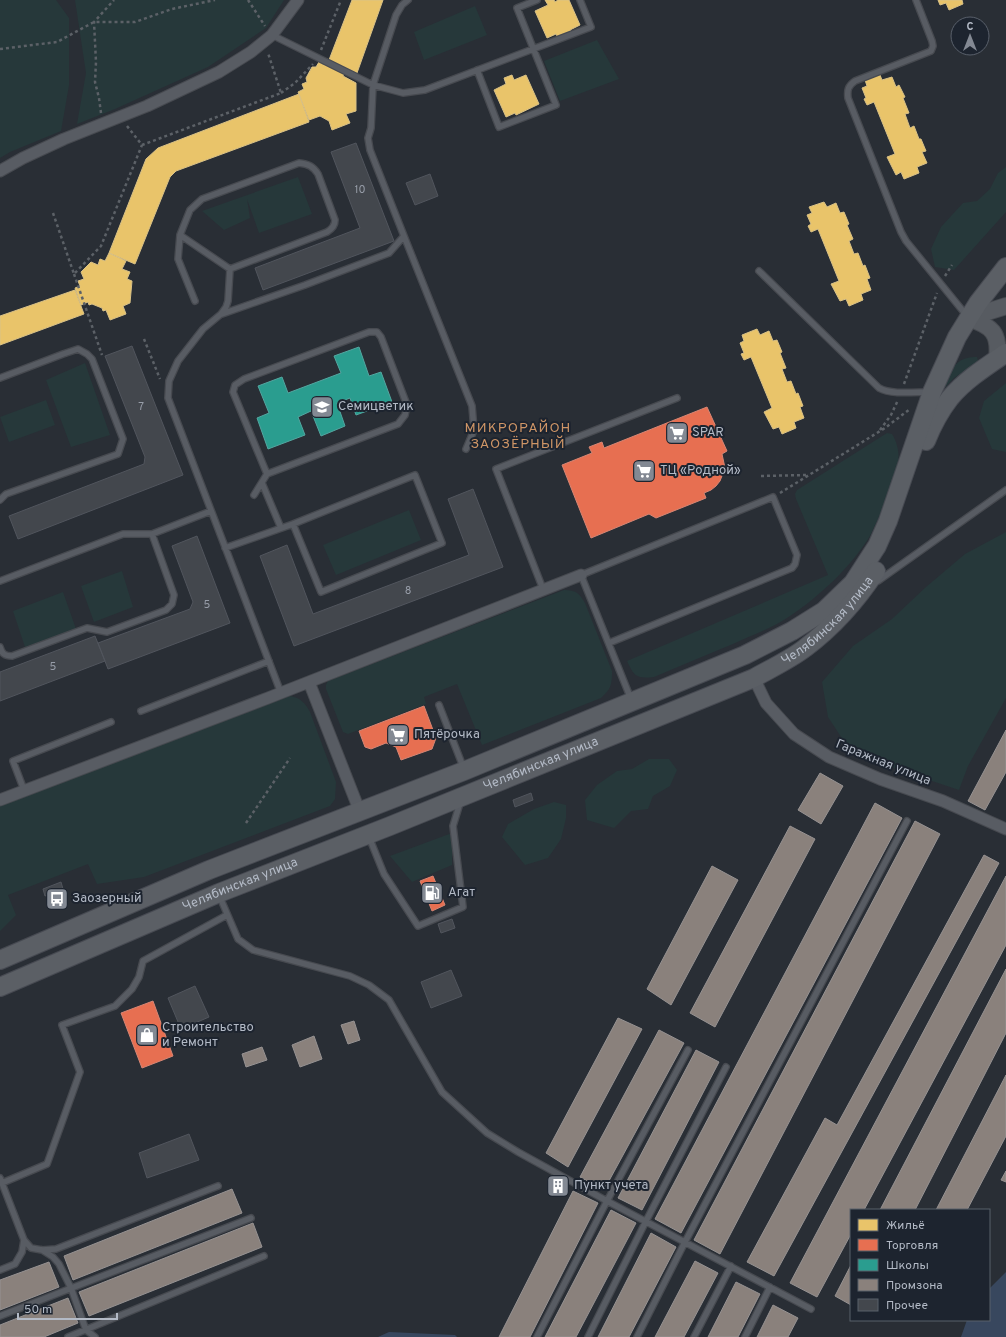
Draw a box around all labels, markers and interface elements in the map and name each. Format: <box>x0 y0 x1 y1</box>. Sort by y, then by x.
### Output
north arrow <box>950 16 990 56</box>
text: С <box>966 20 974 34</box>
house number: 10 <box>354 183 366 197</box>
school or university icon: Семицветик <box>309 394 335 420</box>
place label: Семицветик <box>338 399 414 415</box>
house number: 7 <box>138 400 144 414</box>
district label: МИКРОРАЙОН ЗАОЗЁРНЫЙ <box>465 419 571 453</box>
supermarket icon: SPAR <box>664 420 690 446</box>
place label: SPAR <box>692 425 724 441</box>
supermarket icon: ТЦ «Родной» <box>631 458 657 484</box>
place label: ТЦ «Родной» <box>660 463 741 479</box>
street label: Челябинская улица <box>779 574 878 669</box>
house number: 8 <box>405 584 411 598</box>
house number: 5 <box>204 598 211 612</box>
house number: 5 <box>50 660 57 674</box>
supermarket icon: Пятёрочка <box>385 722 411 748</box>
place label: Пятёрочка <box>414 727 480 743</box>
street label: Челябинская улица <box>481 734 601 795</box>
street label: Гаражная улица <box>833 737 933 789</box>
street label: Челябинская улица <box>180 855 300 916</box>
fuel station icon: Агат <box>419 880 445 906</box>
place label: Агат <box>448 885 475 901</box>
bus stop icon: Заозерный <box>44 886 70 912</box>
place label: Заозерный <box>72 891 142 907</box>
place label: Строительство и Ремонт <box>162 1020 254 1051</box>
shop icon: Строительство и Ремонт <box>134 1022 160 1048</box>
building icon: Пункт учета <box>545 1173 571 1199</box>
place label: Пункт учета <box>574 1178 648 1194</box>
legend <box>850 1209 990 1321</box>
text: Жильё <box>886 1218 925 1234</box>
text: Торговля <box>886 1238 938 1254</box>
text: Школы <box>886 1258 929 1274</box>
text: Промзона <box>886 1278 943 1294</box>
scale bar <box>18 1295 117 1321</box>
text: Прочее <box>886 1298 928 1314</box>
text: 50 m <box>24 1302 52 1318</box>

